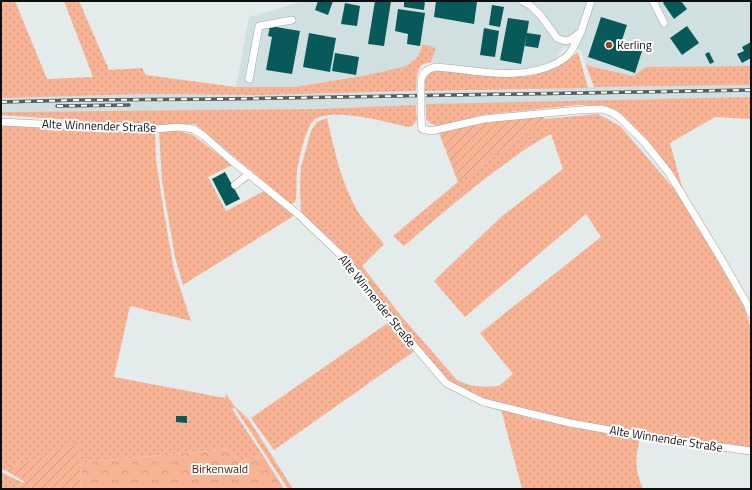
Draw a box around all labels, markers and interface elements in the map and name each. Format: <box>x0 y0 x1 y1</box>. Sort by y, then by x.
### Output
place label: Kerling <box>617 35 652 54</box>
marker: Kerling <box>604 40 614 50</box>
street label: Alte Winnender Straße <box>42 114 157 137</box>
street label: Alte Winnender Straße <box>334 250 421 351</box>
street label: Alte Winnender Straße <box>608 420 724 457</box>
park label: Birkenwald <box>192 459 248 478</box>

